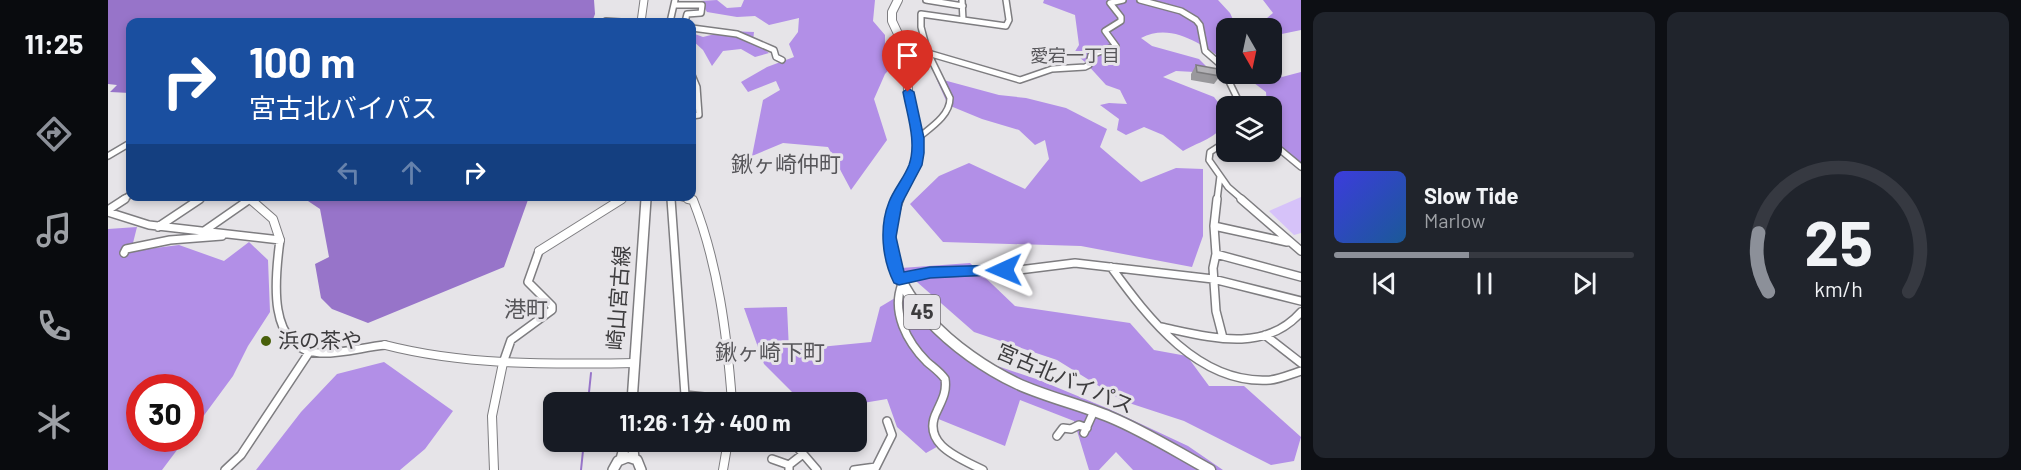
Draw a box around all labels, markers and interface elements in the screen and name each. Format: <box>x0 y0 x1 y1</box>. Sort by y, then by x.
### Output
north arrow <box>1216 18 1282 84</box>
map controls <box>1216 18 1282 162</box>
text: 11:25 <box>25 27 83 59</box>
pin <box>882 30 933 92</box>
text: 100 m <box>249 36 355 86</box>
icon: arrive <box>891 39 924 72</box>
icon: right <box>150 42 228 120</box>
district label: 愛宕一丁目 <box>1030 44 1120 66</box>
text: 宮古北バイパス <box>249 91 437 123</box>
button: layers <box>1216 96 1282 162</box>
icon: directions <box>33 113 75 155</box>
district label: 鍬ヶ崎仲町 <box>731 150 841 176</box>
icon: left <box>332 156 365 189</box>
icon: ahead <box>395 156 428 189</box>
icon: right <box>458 156 491 189</box>
text: Slow Tide <box>1424 182 1519 208</box>
text: 25 <box>1804 204 1872 278</box>
text: Marlow <box>1424 208 1485 232</box>
icon: music <box>33 209 75 251</box>
position arrow <box>972 238 1036 302</box>
street label: 崎山宮古線 <box>601 245 634 351</box>
icon: previous <box>1368 267 1401 300</box>
icon: pause <box>1468 267 1501 300</box>
icon: next <box>1568 267 1601 300</box>
text: km/h <box>1814 276 1862 301</box>
district label: 港町 <box>504 295 548 321</box>
road number: 45 <box>904 295 940 329</box>
icon: phone <box>33 305 75 347</box>
place label: 浜の茶や <box>278 327 362 352</box>
marker: 浜の茶や <box>259 334 273 348</box>
street label: 宮古北バイパス <box>993 337 1138 418</box>
district label: 鍬ヶ崎下町 <box>715 338 825 364</box>
speed limit sign: 30 <box>126 374 204 452</box>
icon: climate <box>33 401 75 443</box>
text: 11:26 · 1 分 · 400 m <box>619 409 791 435</box>

